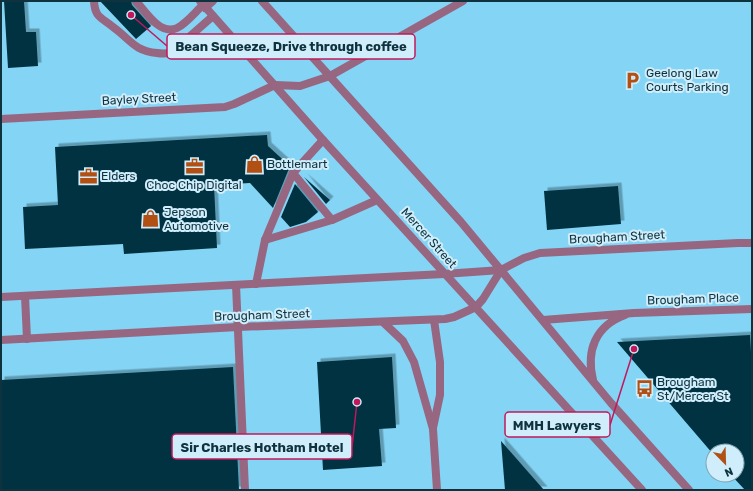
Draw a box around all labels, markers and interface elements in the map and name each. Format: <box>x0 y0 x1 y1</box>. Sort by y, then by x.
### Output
callout: Bean Squeeze, Drive through coffee <box>167 34 415 59</box>
text: Bean Squeeze, Drive through coffee <box>175 39 407 54</box>
place label: Geelong Law Courts Parking <box>646 66 729 94</box>
parking icon: Geelong Law Courts Parking <box>623 70 643 90</box>
street label: Bayley Street <box>101 90 177 108</box>
shop icon: Bottlemart <box>244 154 264 174</box>
office icon: Choc Chip Digital <box>184 156 204 176</box>
place label: Bottlemart <box>267 157 328 171</box>
office icon: Elders <box>78 166 98 186</box>
place label: Elders <box>101 169 136 183</box>
place label: Choc Chip Digital <box>146 178 242 192</box>
place label: Jepson Automotive <box>164 205 229 233</box>
street label: Mercer Street <box>398 205 460 271</box>
shop icon: Jepson Automotive <box>141 209 161 229</box>
street label: Brougham Street <box>569 227 666 247</box>
street label: Brougham Place <box>647 290 739 308</box>
street label: Brougham Street <box>214 306 311 324</box>
place label: Brougham St/Mercer St <box>657 375 729 403</box>
bus stop icon: Brougham St/Mercer St <box>634 379 654 399</box>
callout: MMH Lawyers <box>505 412 610 437</box>
text: MMH Lawyers <box>513 418 601 433</box>
callout: Sir Charles Hotham Hotel <box>172 434 352 459</box>
text: Sir Charles Hotham Hotel <box>181 440 343 455</box>
north arrow <box>705 443 745 483</box>
text: N <box>722 464 735 479</box>

